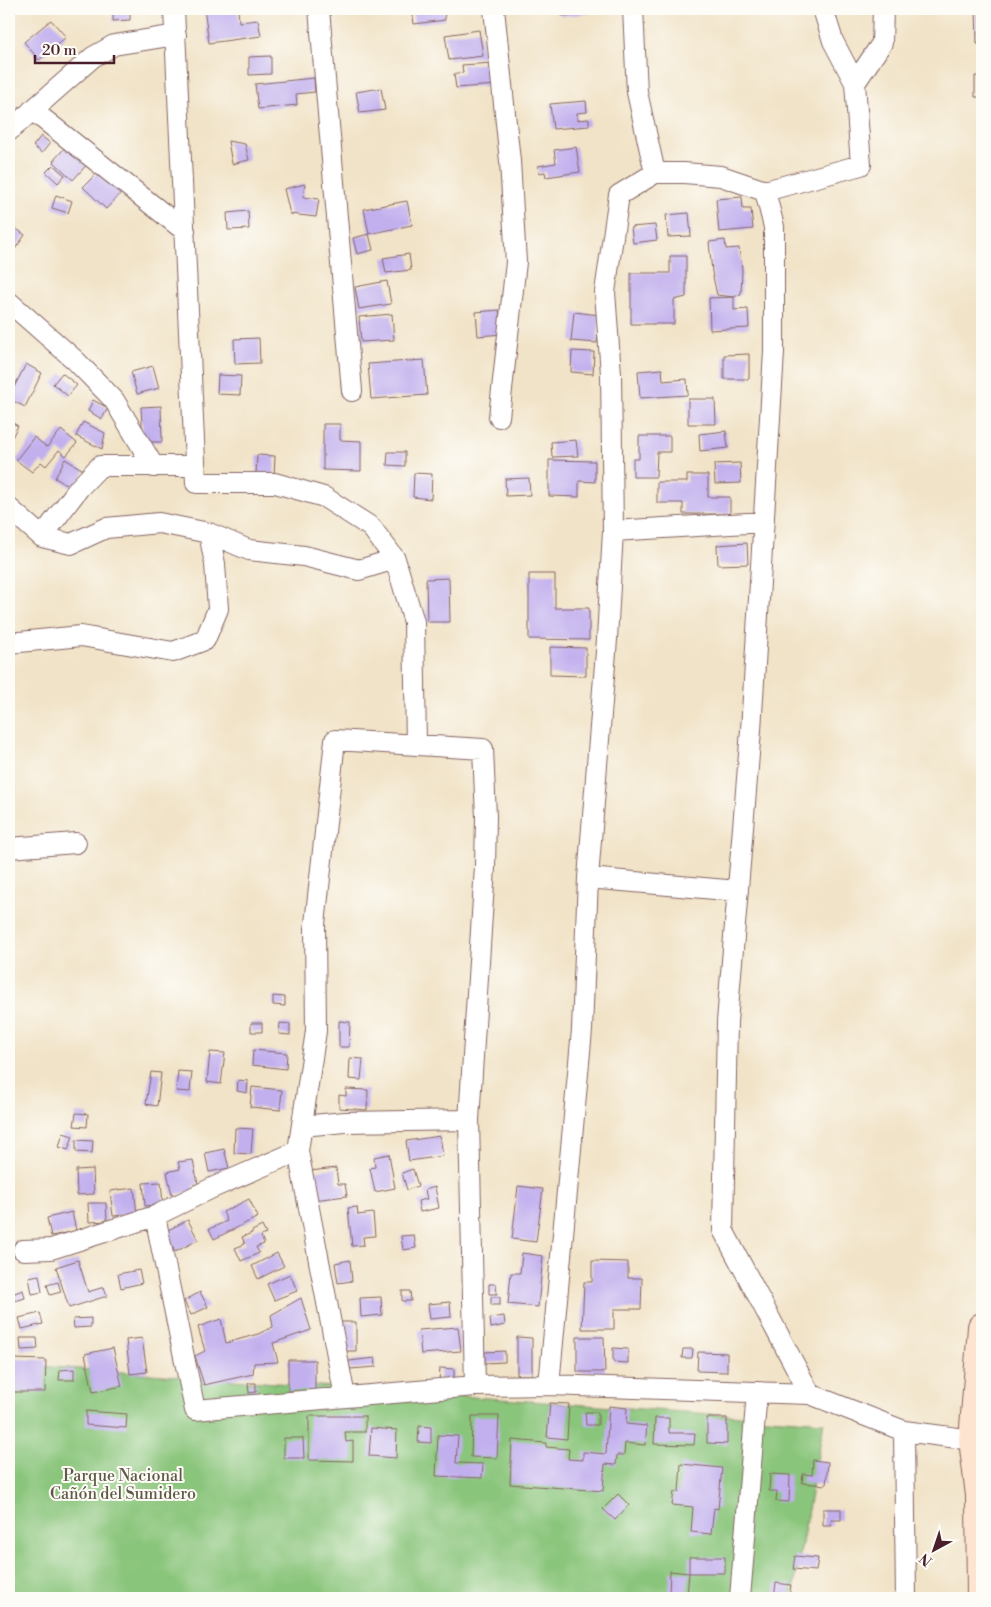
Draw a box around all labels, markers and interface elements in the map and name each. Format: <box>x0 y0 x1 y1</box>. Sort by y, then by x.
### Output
scale bar <box>35 32 114 64</box>
text: 20 m <box>42 41 77 60</box>
park label: Parque Nacional Cañón del Sumidero <box>50 1466 196 1504</box>
north arrow <box>908 1524 958 1574</box>
text: N <box>916 1549 936 1570</box>

